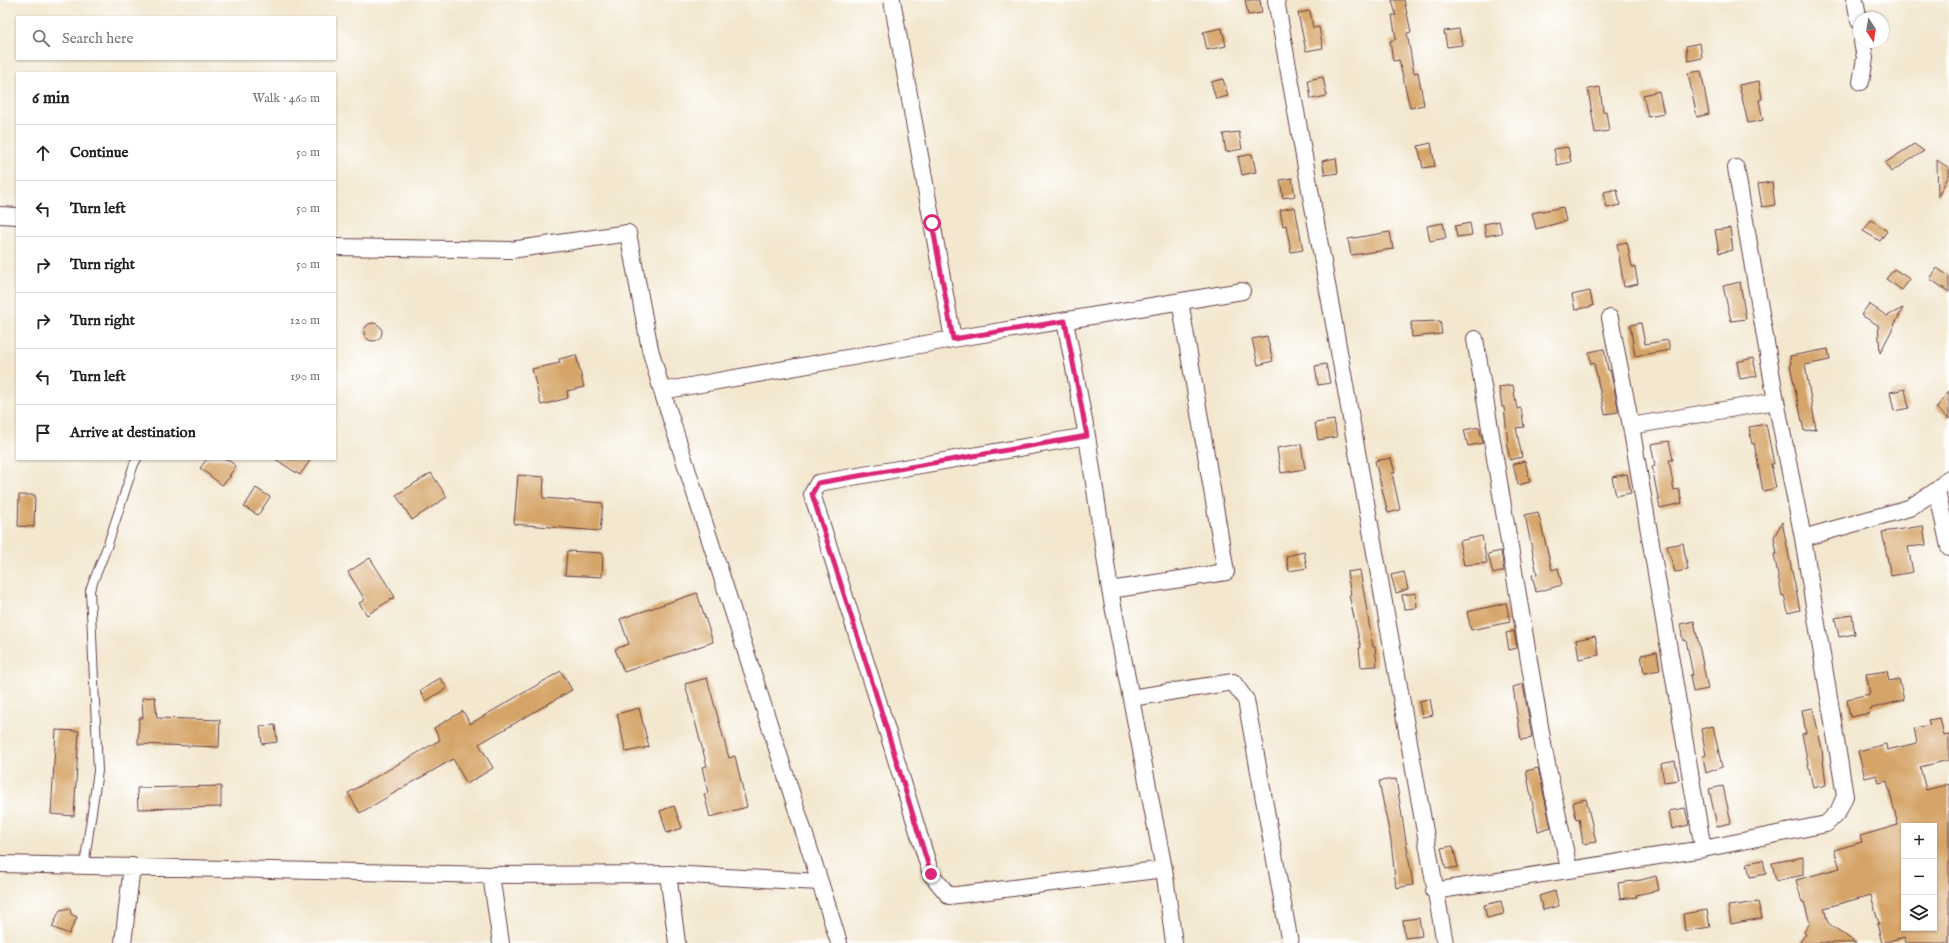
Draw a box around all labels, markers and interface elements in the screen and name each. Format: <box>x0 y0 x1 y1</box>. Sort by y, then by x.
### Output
north arrow <box>1853 12 1889 48</box>
search box <box>16 16 336 60</box>
icon: search <box>30 27 52 49</box>
text: Search here <box>62 29 133 48</box>
text: 6 min <box>32 88 70 109</box>
text: Walk · 460 m <box>253 90 320 107</box>
icon: ahead <box>32 142 54 164</box>
text: Continue <box>70 143 128 162</box>
text: 50 m <box>296 144 320 161</box>
icon: left <box>32 198 54 220</box>
text: Turn left <box>70 199 126 218</box>
text: 50 m <box>296 200 320 217</box>
route start <box>923 214 941 232</box>
icon: right <box>32 254 54 276</box>
text: Turn right <box>70 255 135 274</box>
text: 50 m <box>296 256 320 273</box>
icon: right <box>32 310 54 332</box>
text: Turn right <box>70 311 135 330</box>
text: 120 m <box>290 312 320 329</box>
icon: left <box>32 366 54 388</box>
text: Turn left <box>70 367 126 386</box>
text: 190 m <box>290 368 320 385</box>
icon: arrive <box>32 422 54 444</box>
text: Arrive at destination <box>70 423 196 442</box>
map controls <box>1901 823 1937 931</box>
button: + <box>1901 823 1937 859</box>
button: − <box>1901 859 1937 895</box>
route end <box>922 865 940 883</box>
button: layers <box>1901 895 1937 931</box>

